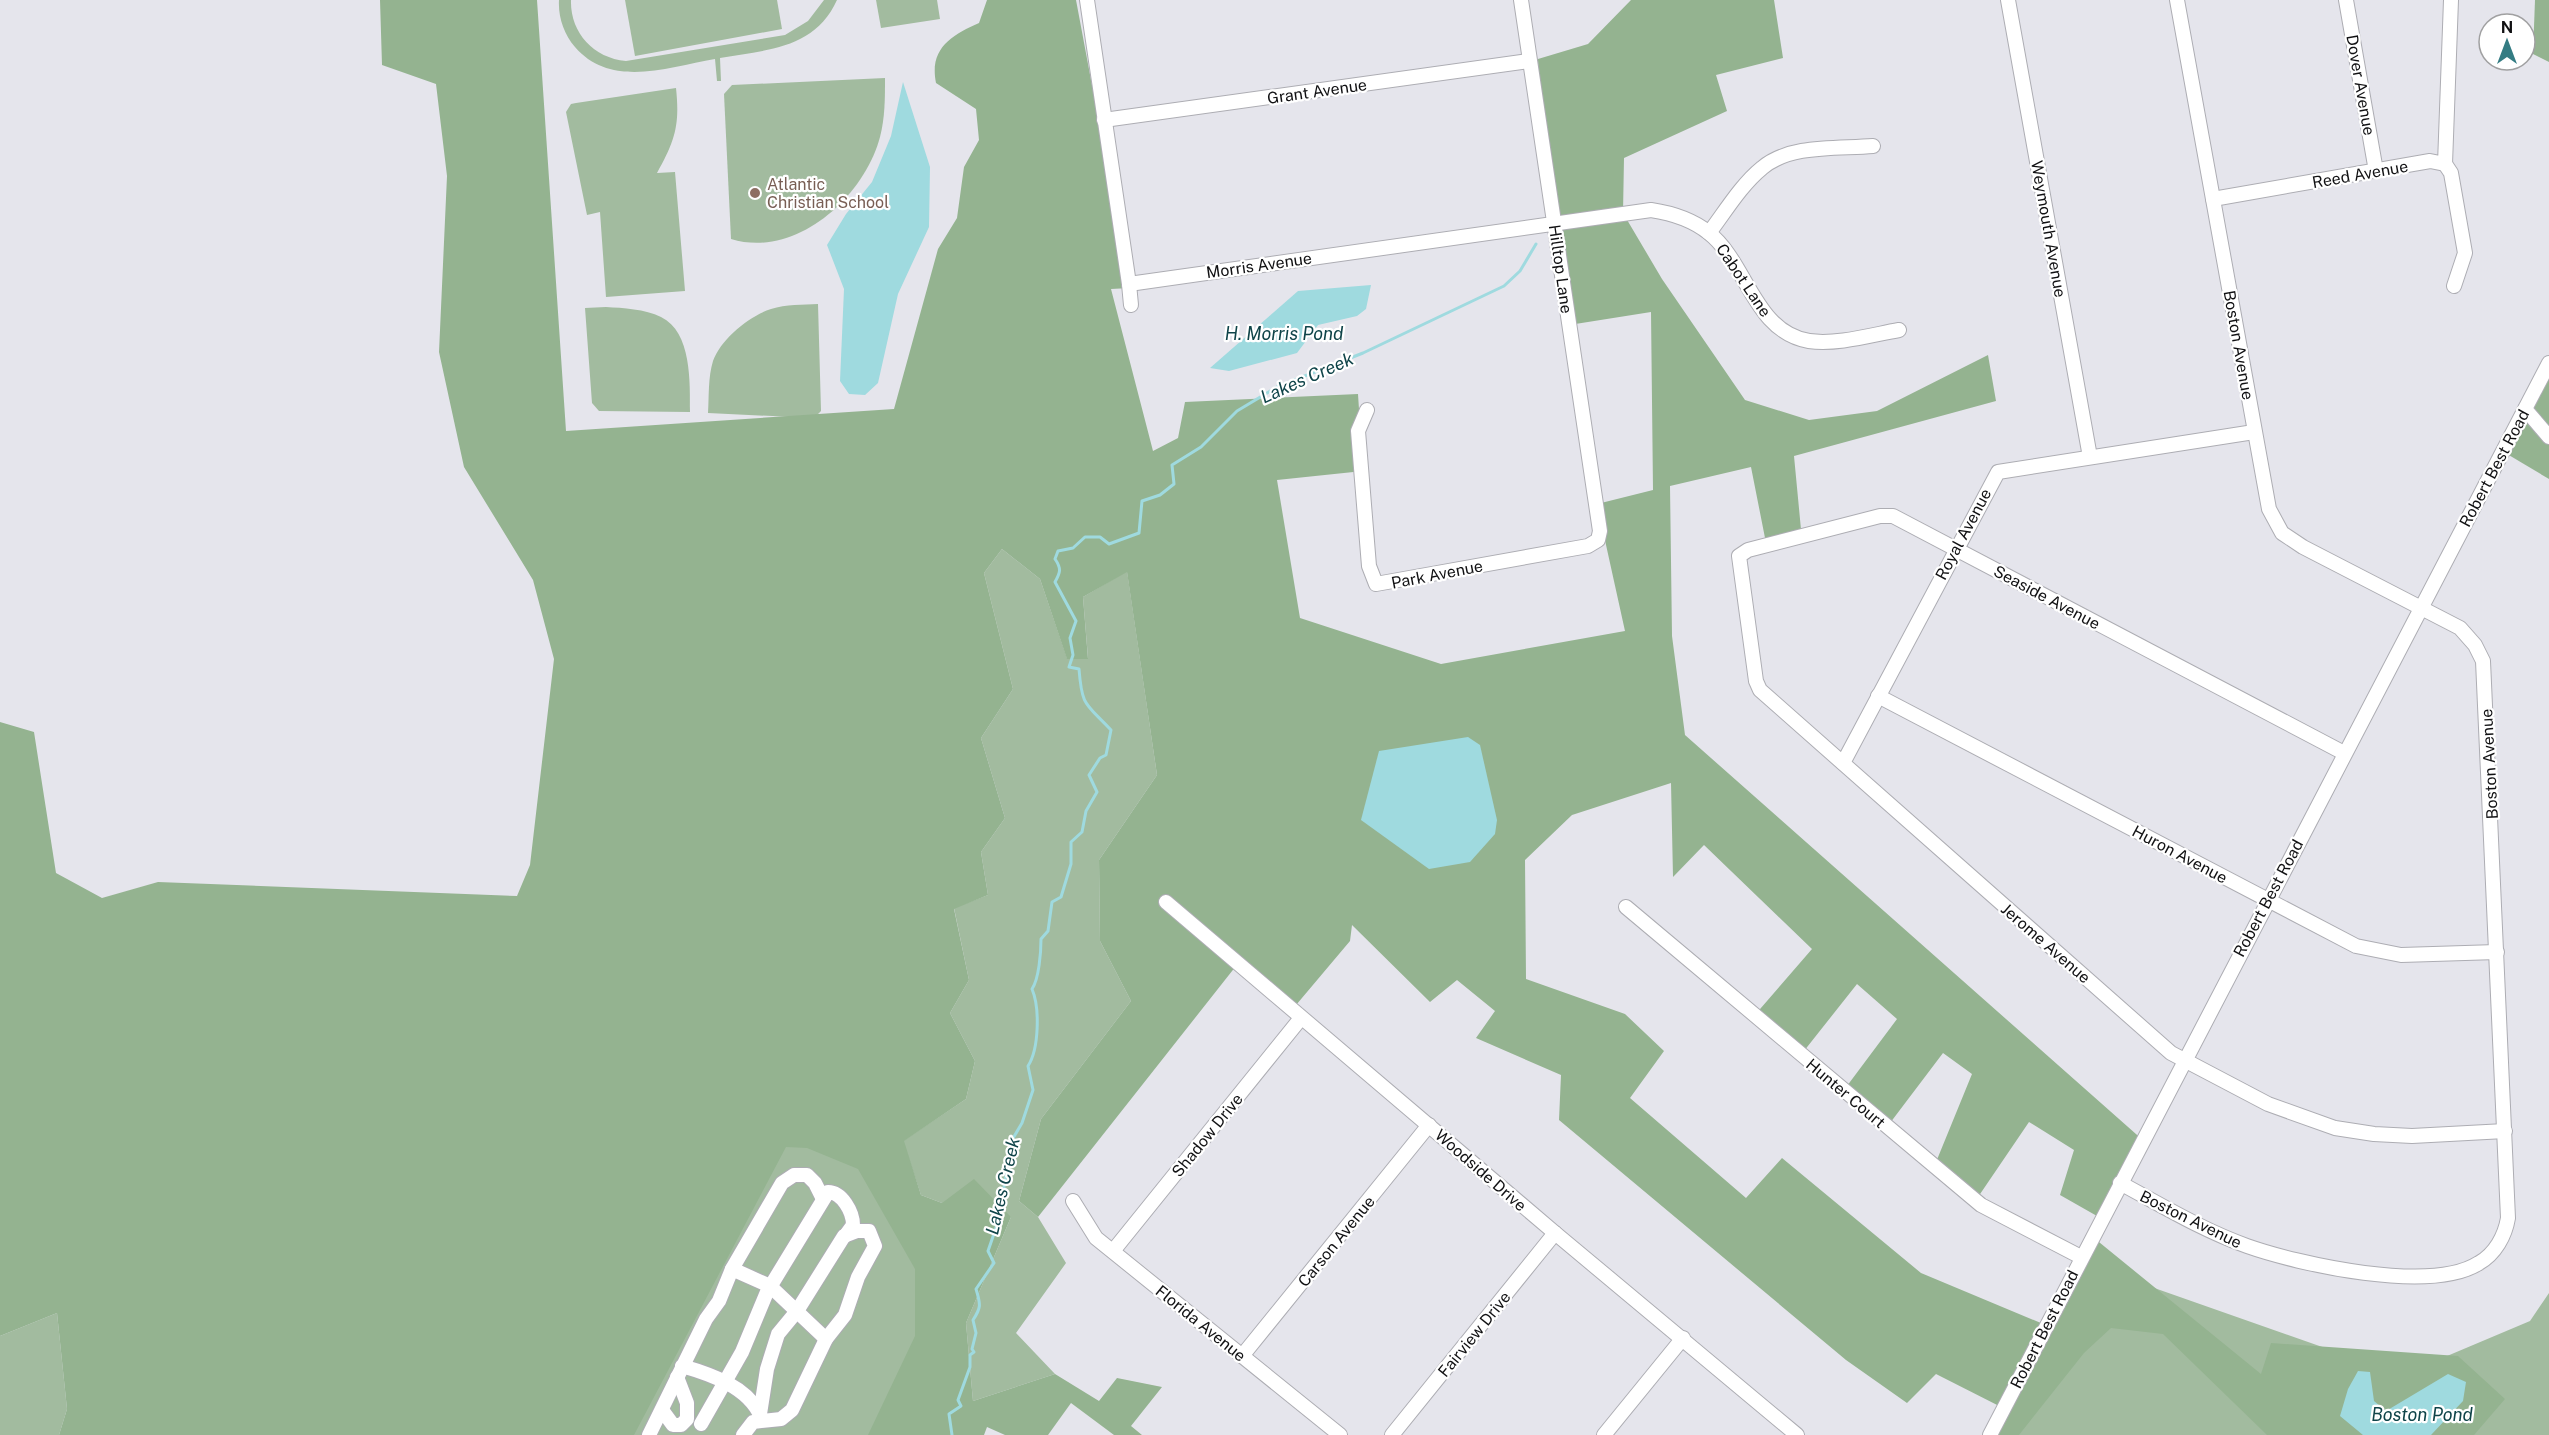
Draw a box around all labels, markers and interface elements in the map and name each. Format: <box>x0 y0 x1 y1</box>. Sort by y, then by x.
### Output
north arrow <box>2477 12 2537 72</box>
text: N <box>2501 18 2513 37</box>
street label: Dover Avenue <box>2342 33 2379 137</box>
street label: Grant Avenue <box>1266 75 1368 108</box>
street label: Reed Avenue <box>2311 157 2410 192</box>
street label: Weymouth Avenue <box>2027 159 2070 299</box>
place label: Atlantic Christian School <box>767 175 889 212</box>
marker: Atlantic Christian School <box>748 186 762 200</box>
street label: Hilltop Lane <box>1545 223 1576 315</box>
street label: Cabot Lane <box>1712 240 1775 321</box>
street label: Morris Avenue <box>1205 249 1313 282</box>
street label: Boston Avenue <box>2220 289 2257 401</box>
water label: H. Morris Pond <box>1225 323 1344 344</box>
water label: Lakes Creek <box>1257 348 1357 407</box>
street label: Robert Best Road <box>2456 406 2533 530</box>
street label: Royal Avenue <box>1931 485 1995 583</box>
street label: Park Avenue <box>1390 556 1485 593</box>
street label: Seaside Avenue <box>1990 561 2103 633</box>
street label: Boston Avenue <box>2477 708 2502 820</box>
street label: Huron Avenue <box>2129 821 2231 887</box>
street label: Robert Best Road <box>2230 836 2307 960</box>
street label: Jerome Avenue <box>1997 899 2094 987</box>
street label: Hunter Court <box>1802 1055 1889 1132</box>
street label: Shadow Drive <box>1168 1090 1247 1181</box>
street label: Woodside Drive <box>1431 1126 1530 1215</box>
water label: Lakes Creek <box>981 1135 1024 1237</box>
street label: Boston Avenue <box>2137 1187 2245 1252</box>
street label: Carson Avenue <box>1294 1192 1379 1290</box>
street label: Robert Best Road <box>2006 1267 2082 1391</box>
street label: Florida Avenue <box>1152 1281 1250 1366</box>
street label: Fairview Drive <box>1434 1288 1515 1381</box>
water label: Boston Pond <box>2371 1404 2473 1425</box>

